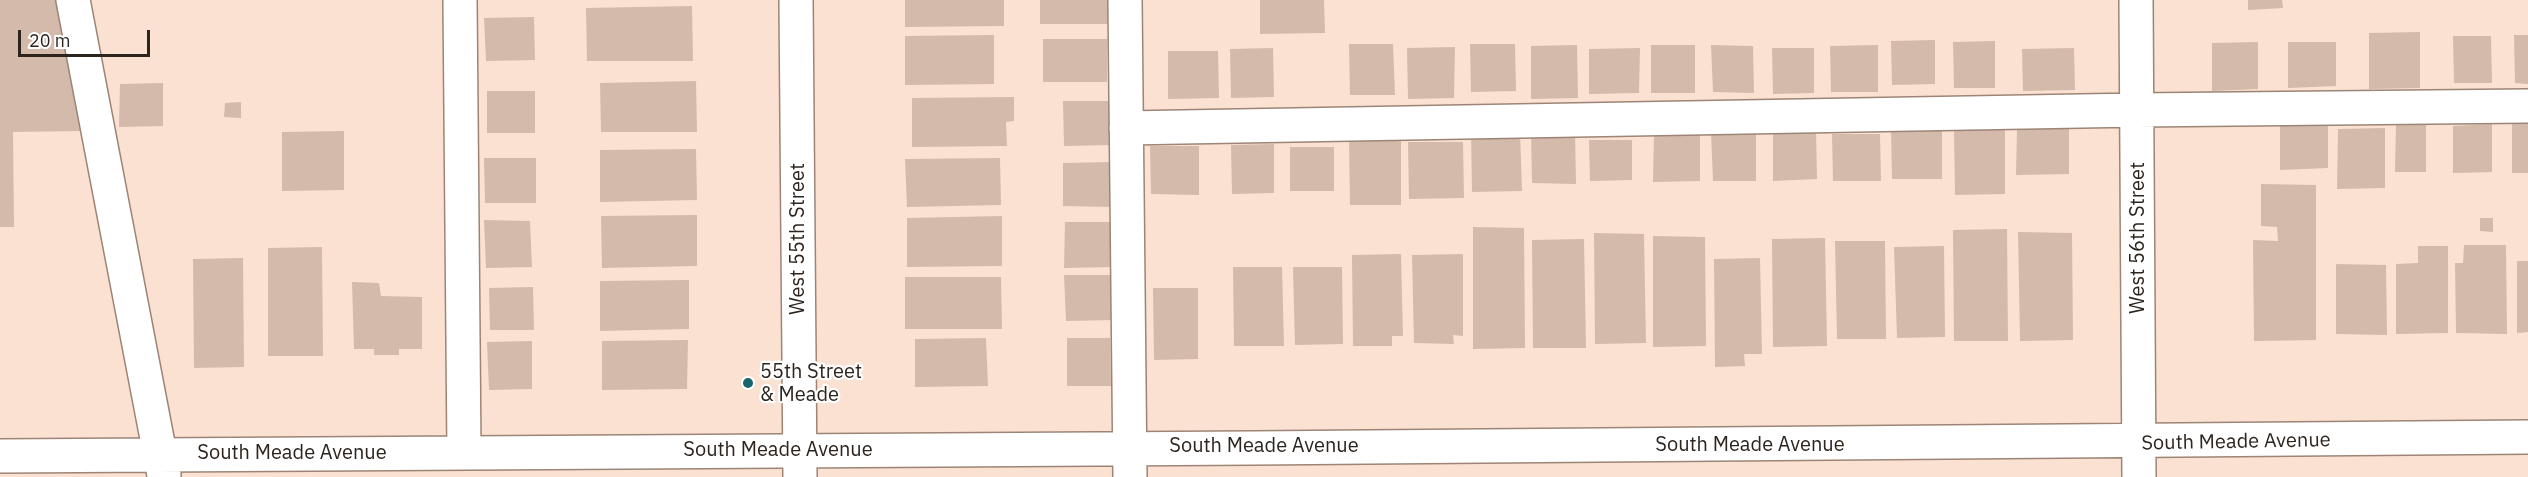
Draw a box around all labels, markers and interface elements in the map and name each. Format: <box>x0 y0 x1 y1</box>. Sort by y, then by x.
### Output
scale bar <box>21 18 153 56</box>
text: 20 m <box>29 29 71 52</box>
street label: West 56th Street <box>2126 162 2150 314</box>
street label: West 55th Street <box>786 163 810 315</box>
place label: 55th Street & Meade <box>760 360 862 407</box>
marker: 55th Street & Meade <box>741 376 755 390</box>
street label: South Meade Avenue <box>2141 428 2331 456</box>
street label: South Meade Avenue <box>1655 433 1845 457</box>
street label: South Meade Avenue <box>1169 434 1359 458</box>
street label: South Meade Avenue <box>683 438 873 462</box>
street label: South Meade Avenue <box>197 441 387 465</box>

